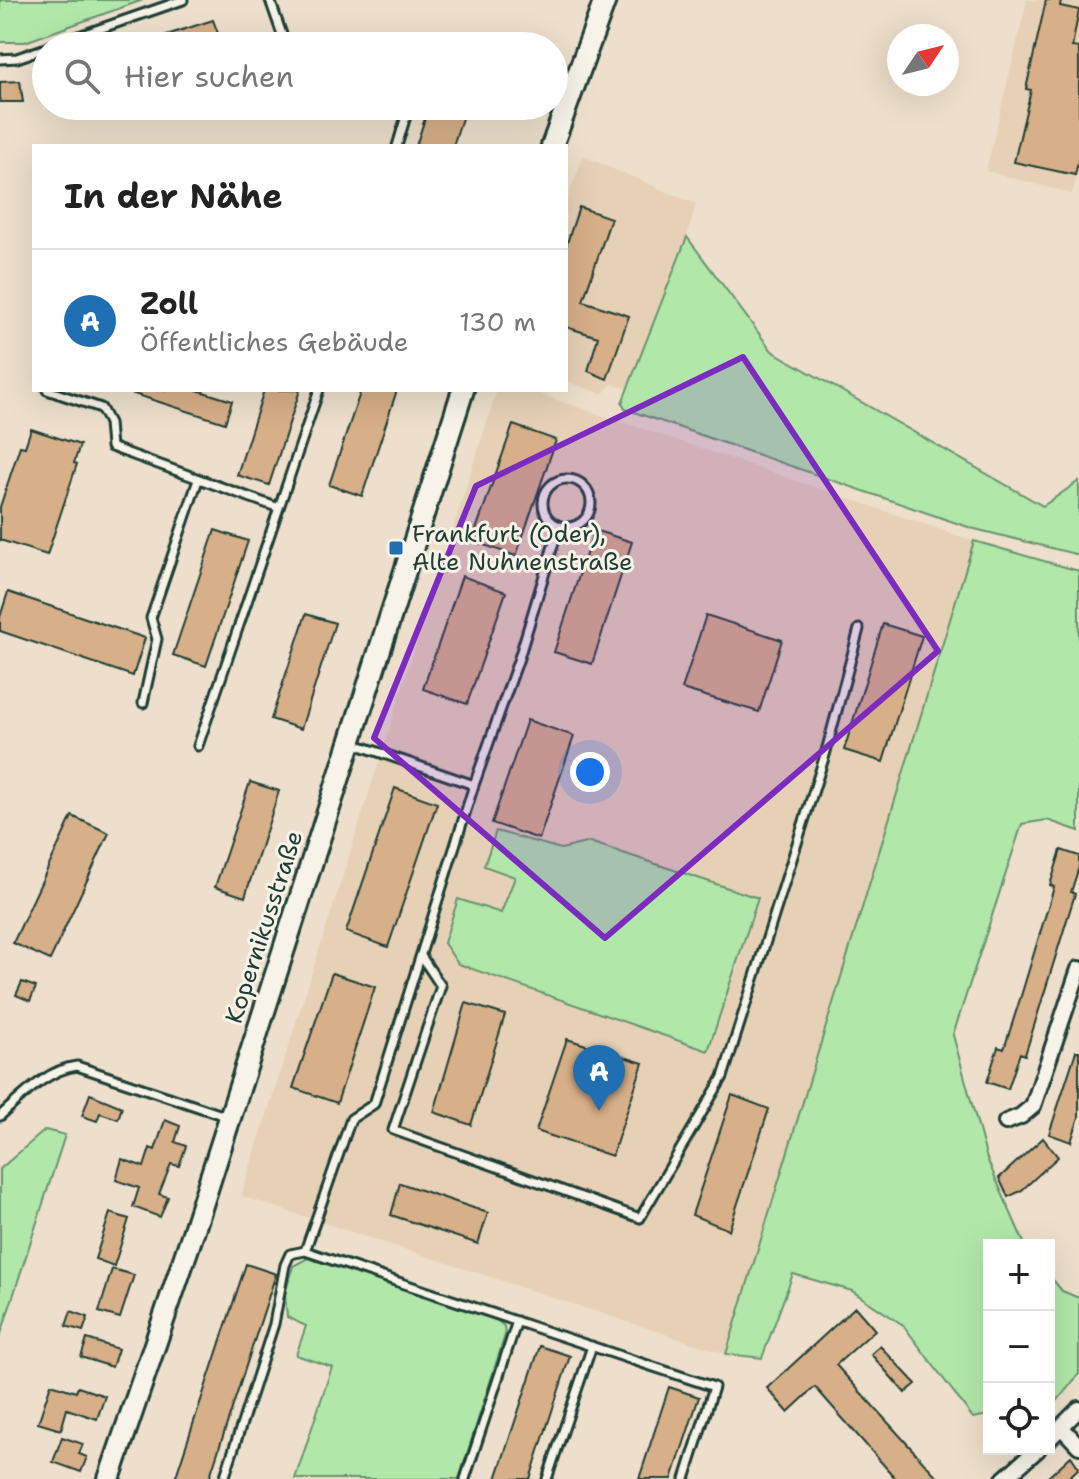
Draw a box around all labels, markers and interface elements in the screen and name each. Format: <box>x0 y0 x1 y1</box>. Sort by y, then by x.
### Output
north arrow <box>887 24 959 96</box>
search box <box>32 32 568 120</box>
icon: search <box>60 54 104 98</box>
text: Hier suchen <box>124 56 294 97</box>
text: In der Nähe <box>64 173 283 219</box>
text: Zoll <box>140 283 198 324</box>
text: A <box>80 304 100 339</box>
text: 130 m <box>459 304 536 339</box>
text: Öffentliches Gebäude <box>140 324 409 359</box>
place label: Frankfurt (Oder), Alte Nuhnenstraße <box>412 518 633 578</box>
marker: Frankfurt (Oder), Alte Nuhnenstraße <box>387 539 405 557</box>
your location <box>570 752 610 792</box>
street label: Kopernikusstraße <box>218 827 310 1027</box>
pin: A <box>573 1045 625 1111</box>
map controls <box>983 1239 1055 1455</box>
button: + <box>983 1239 1055 1311</box>
button: − <box>983 1311 1055 1383</box>
button: locate <box>983 1383 1055 1455</box>

